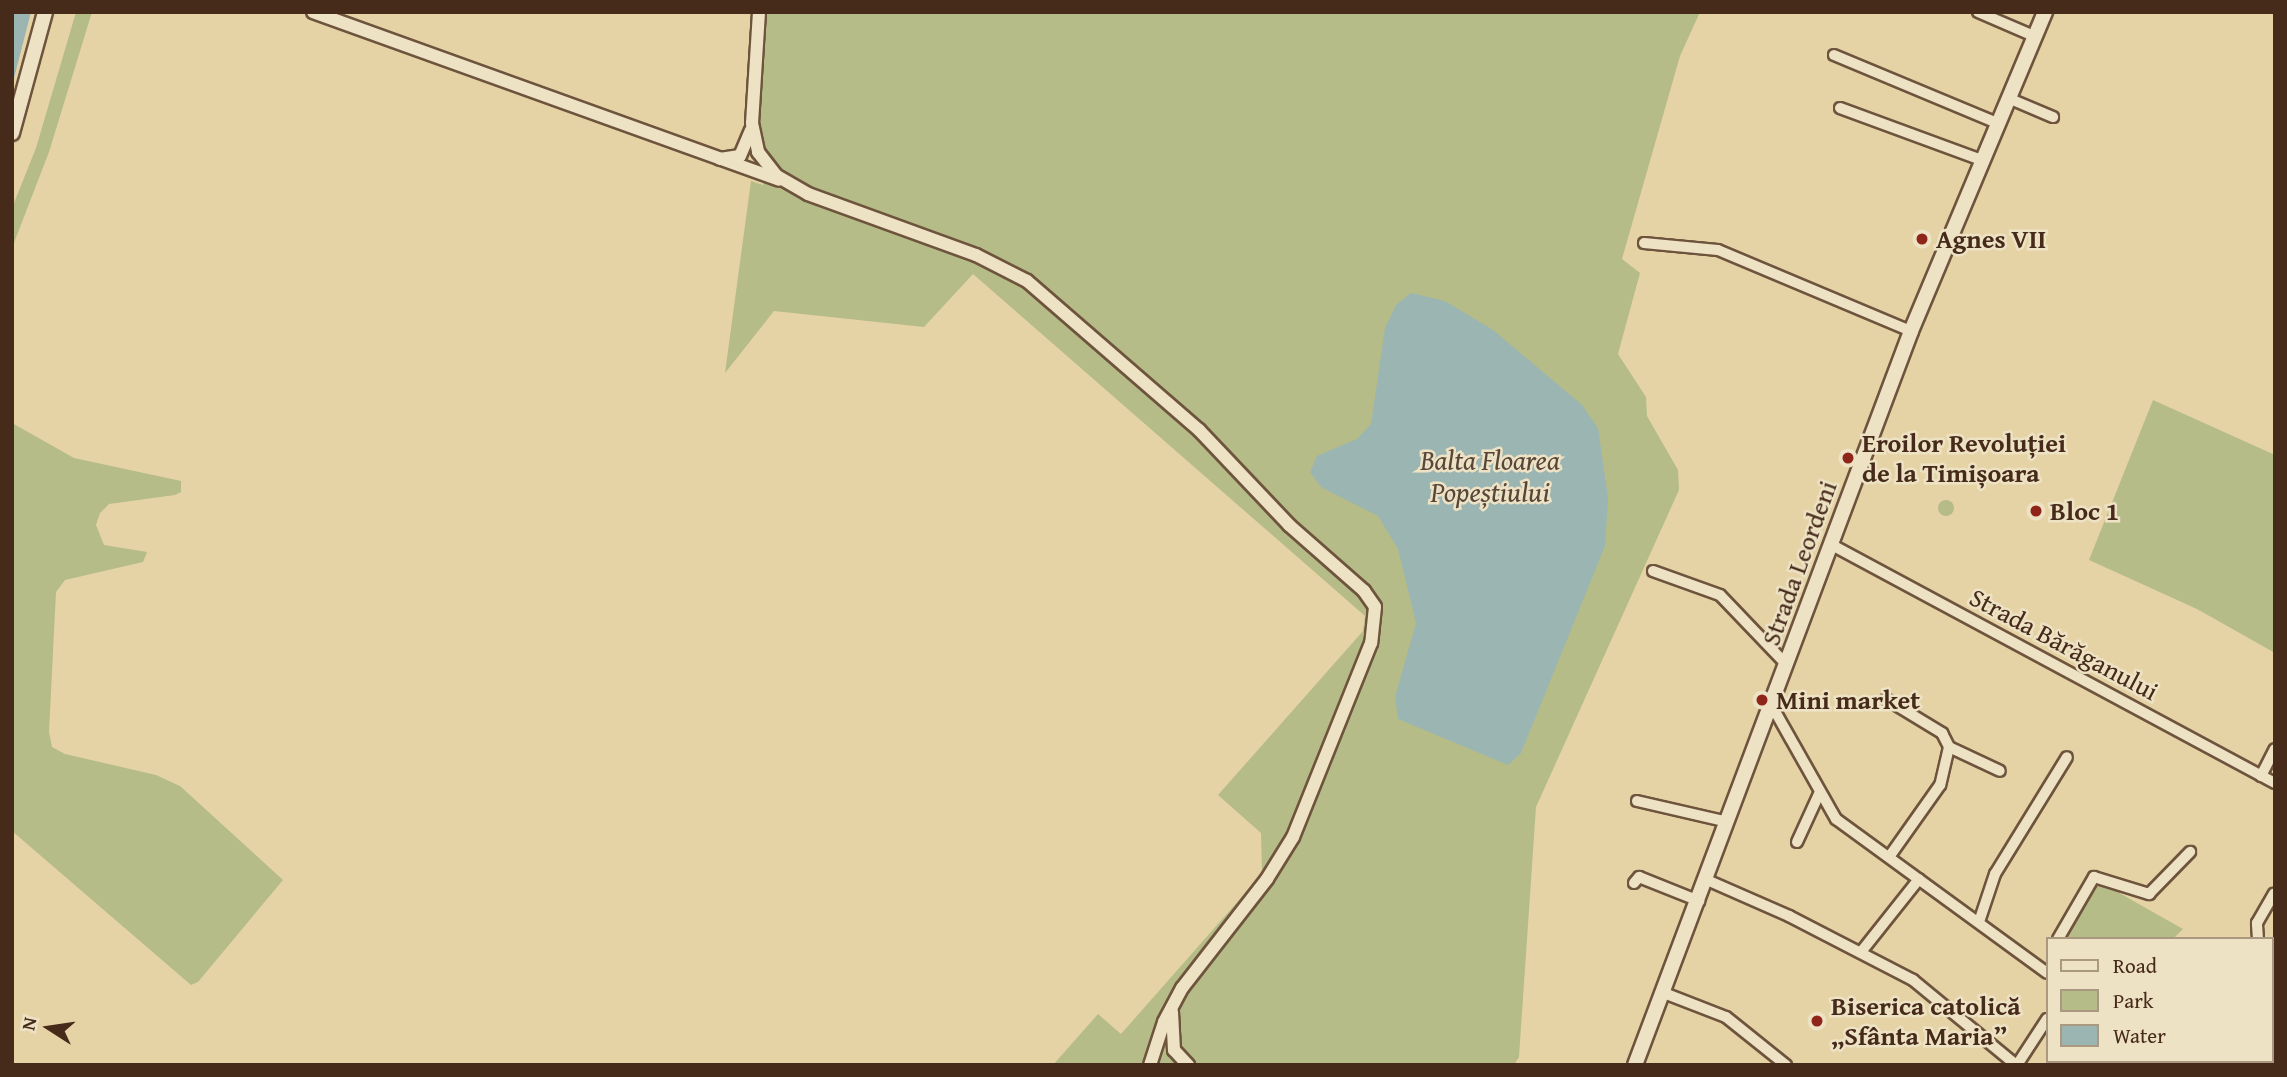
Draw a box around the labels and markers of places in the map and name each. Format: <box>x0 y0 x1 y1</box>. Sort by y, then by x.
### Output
place label: Agnes VII <box>1936 223 2046 255</box>
marker: Agnes VII <box>1914 231 1930 247</box>
place label: Eroilor Revoluției de la Timișoara <box>1862 427 2066 488</box>
marker: Eroilor Revoluției de la Timișoara <box>1840 450 1856 466</box>
place label: Bloc 1 <box>2050 495 2119 527</box>
marker: Bloc 1 <box>2028 503 2044 519</box>
place label: Mini market <box>1776 684 1920 716</box>
marker: Mini market <box>1754 692 1770 708</box>
place label: Biserica catolică „Sfânta Maria” <box>1831 990 2021 1052</box>
marker: Biserica catolică „Sfânta Maria” <box>1809 1013 1825 1029</box>

